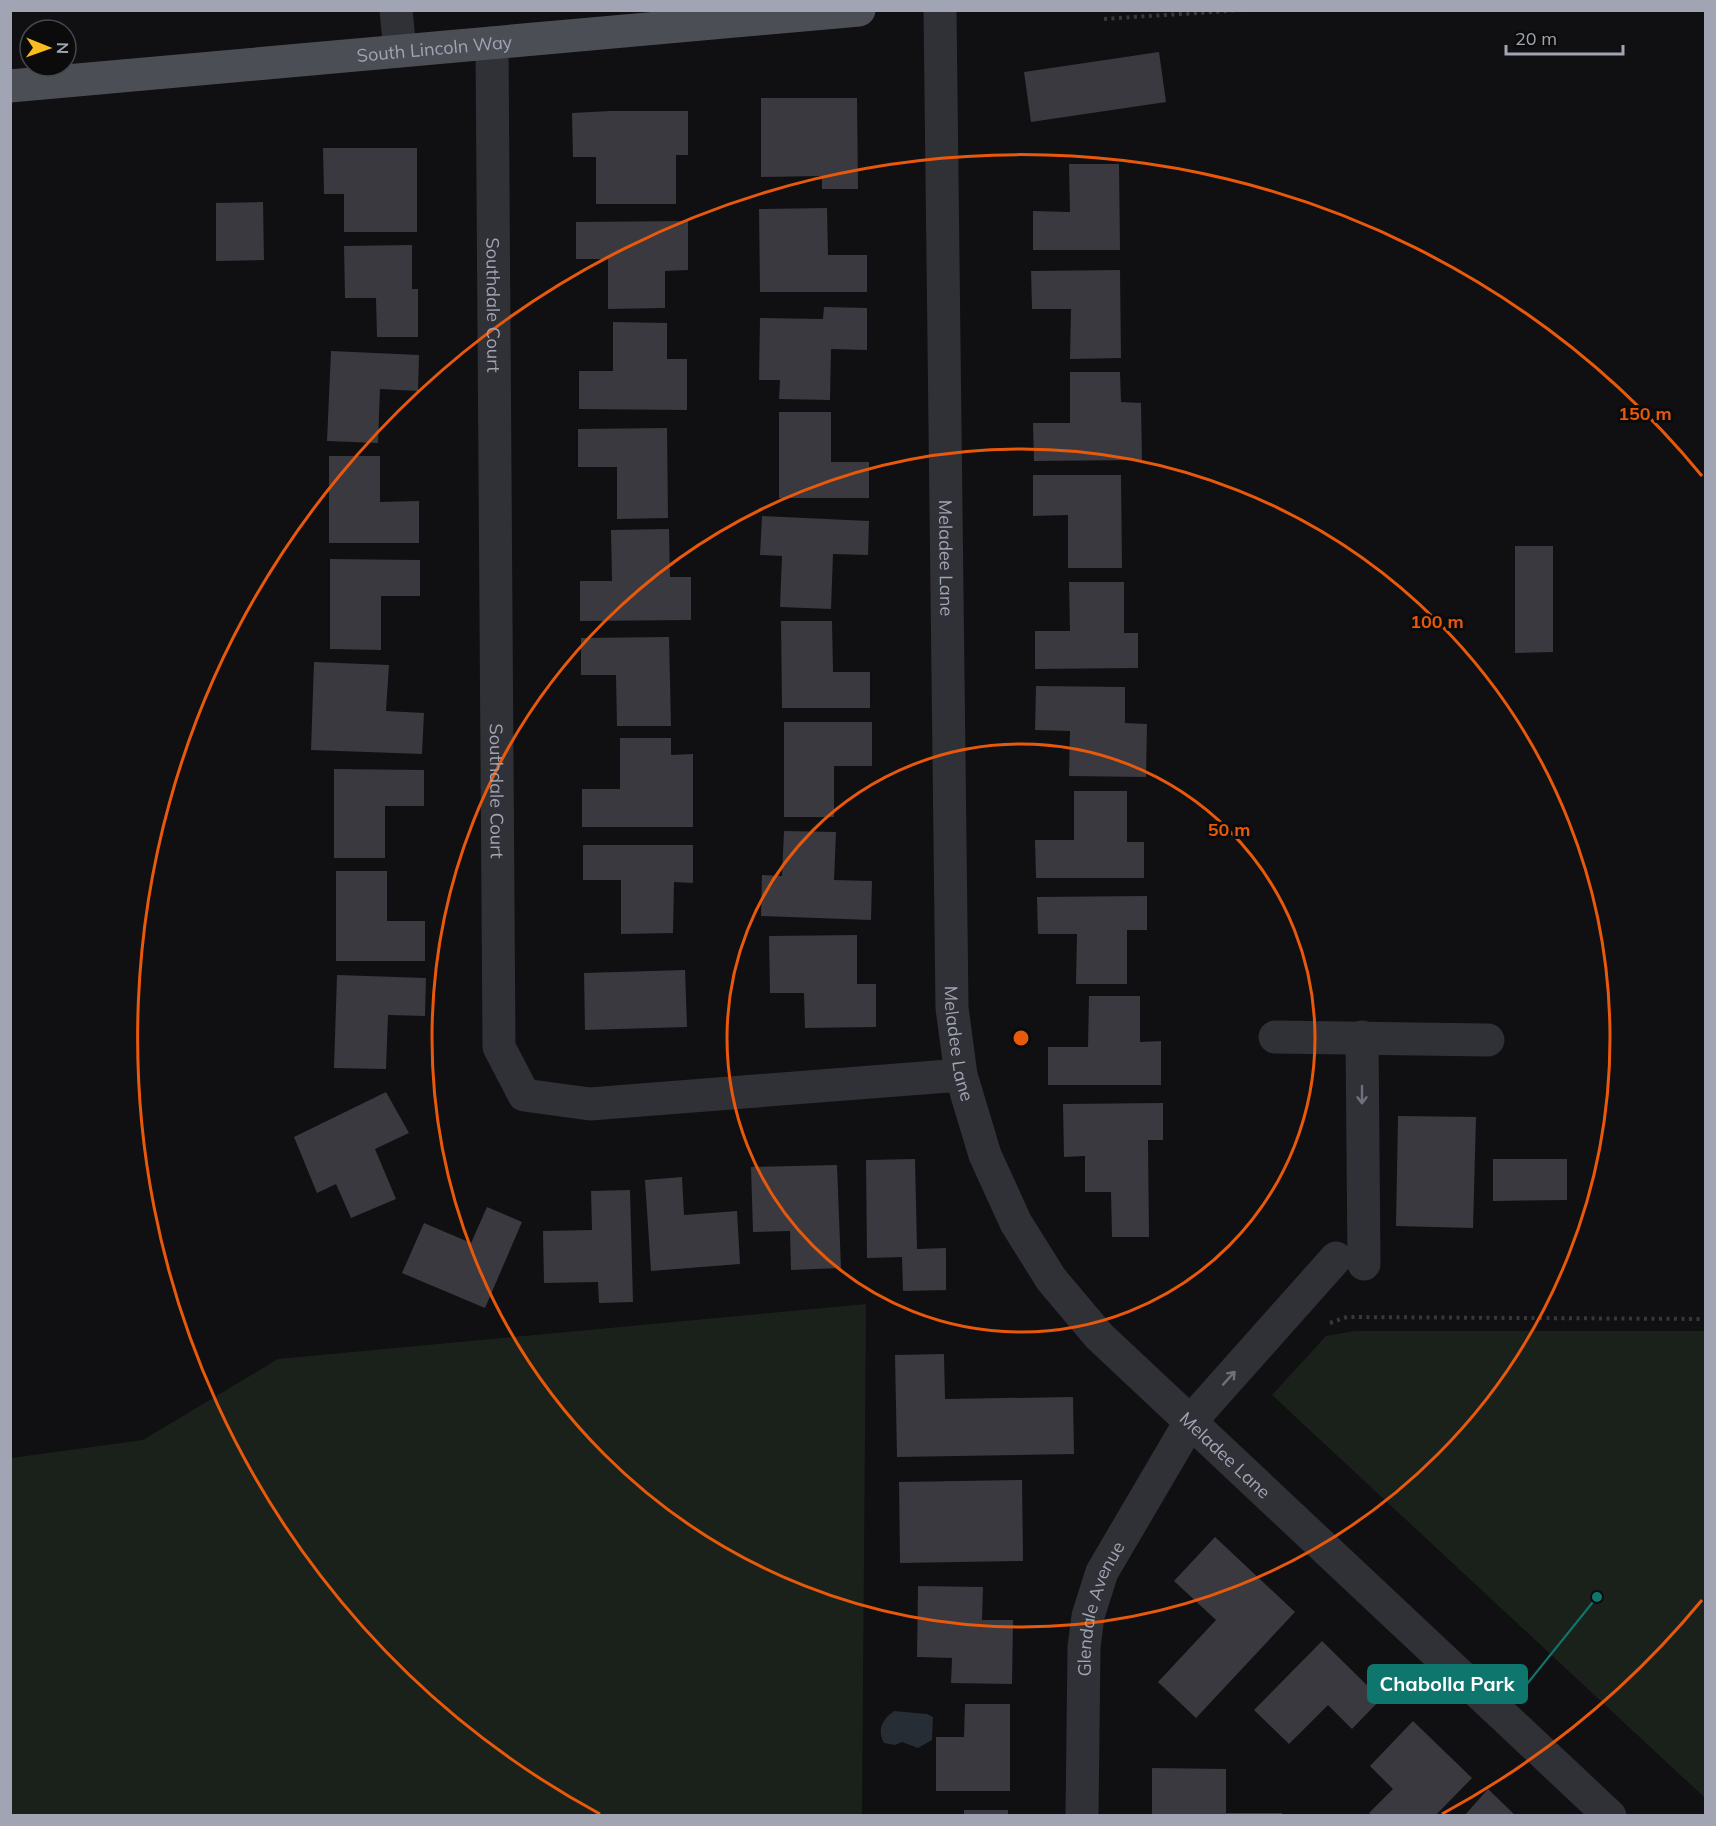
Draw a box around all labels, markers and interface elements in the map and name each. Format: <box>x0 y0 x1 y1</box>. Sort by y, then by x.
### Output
north arrow <box>18 18 78 78</box>
scale bar <box>1506 18 1623 56</box>
text: 20 m <box>1515 27 1557 50</box>
street label: South Lincoln Way <box>356 30 513 66</box>
text: N <box>53 42 73 54</box>
street label: Southdale Court <box>482 237 506 373</box>
text: 150 m <box>1618 402 1672 425</box>
street label: Meladee Lane <box>934 500 959 616</box>
text: 100 m <box>1410 610 1464 633</box>
street label: Southdale Court <box>485 723 509 858</box>
text: 50 m <box>1208 818 1250 841</box>
street label: Meladee Lane <box>940 986 980 1104</box>
centre of rings <box>1011 1028 1031 1048</box>
one-way arrow <box>1356 1085 1368 1105</box>
one-way arrow <box>1222 1371 1236 1386</box>
street label: Meladee Lane <box>1175 1407 1276 1503</box>
street label: Glendale Avenue <box>1072 1537 1129 1677</box>
callout: Chabolla Park <box>1368 1665 1527 1703</box>
text: Chabolla Park <box>1380 1671 1515 1696</box>

